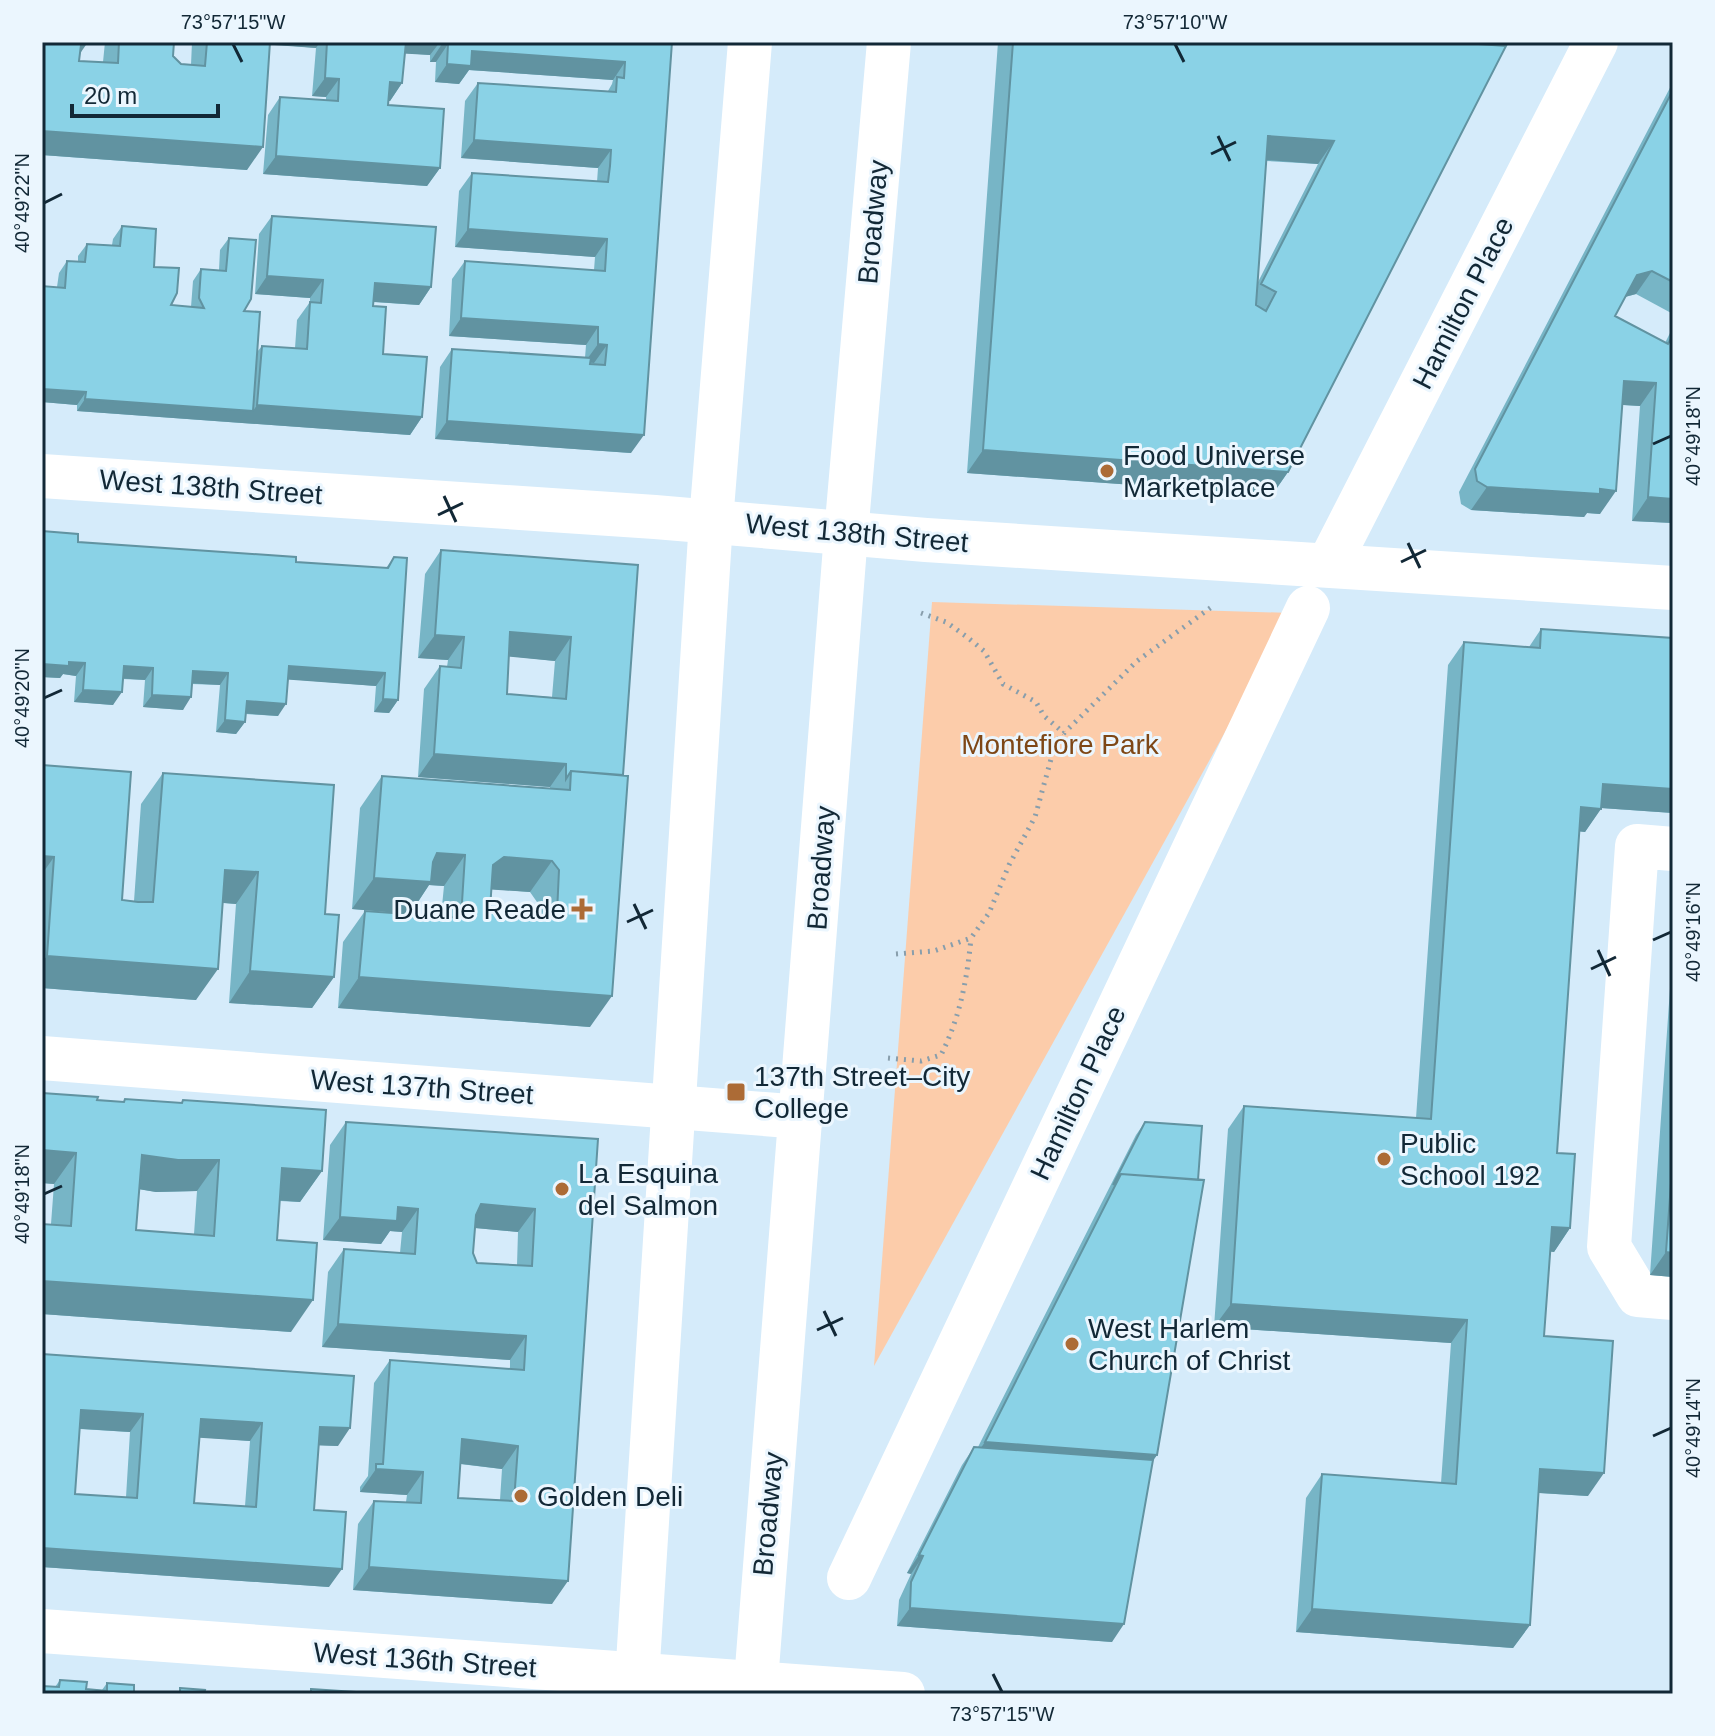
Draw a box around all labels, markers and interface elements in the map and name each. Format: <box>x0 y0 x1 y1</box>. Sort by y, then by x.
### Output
text: 73°57'15"W <box>181 11 285 33</box>
text: 73°57'10"W <box>1123 11 1227 33</box>
scale bar <box>72 68 218 118</box>
text: 20 m <box>84 82 137 109</box>
text: 40°49'22"N <box>11 153 33 253</box>
street label: Broadway <box>852 159 894 285</box>
street label: Hamilton Place <box>1406 212 1520 394</box>
text: 40°49'18"N <box>1682 386 1704 486</box>
place label: Food Universe Marketplace <box>1123 440 1305 503</box>
marker: Food Universe Marketplace <box>1098 462 1116 480</box>
street label: West 138th Street <box>98 464 324 510</box>
street label: West 138th Street <box>744 508 970 558</box>
text: 40°49'20"N <box>11 648 33 748</box>
park label: Montefiore Park <box>961 729 1160 760</box>
street label: Broadway <box>801 805 841 931</box>
text: 40°49'16"N <box>1682 882 1704 982</box>
place label: Duane Reade <box>393 894 566 925</box>
marker: Duane Reade <box>573 900 591 918</box>
street label: Hamilton Place <box>1024 1001 1132 1185</box>
place label: 137th Street–City College <box>754 1061 970 1124</box>
street label: West 137th Street <box>309 1064 535 1110</box>
marker: 137th Street–City College <box>725 1081 747 1103</box>
place label: Public School 192 <box>1400 1128 1540 1191</box>
text: 40°49'18"N <box>11 1144 33 1244</box>
marker: Public School 192 <box>1375 1150 1393 1168</box>
place label: La Esquina del Salmon <box>578 1158 719 1221</box>
marker: La Esquina del Salmon <box>553 1180 571 1198</box>
place label: West Harlem Church of Christ <box>1088 1313 1291 1376</box>
marker: West Harlem Church of Christ <box>1063 1335 1081 1353</box>
text: 40°49'14"N <box>1682 1378 1704 1478</box>
street label: Broadway <box>747 1451 789 1577</box>
place label: Golden Deli <box>537 1481 683 1512</box>
marker: Golden Deli <box>512 1487 530 1505</box>
street label: West 136th Street <box>312 1637 538 1683</box>
text: 73°57'15"W <box>950 1703 1054 1725</box>

